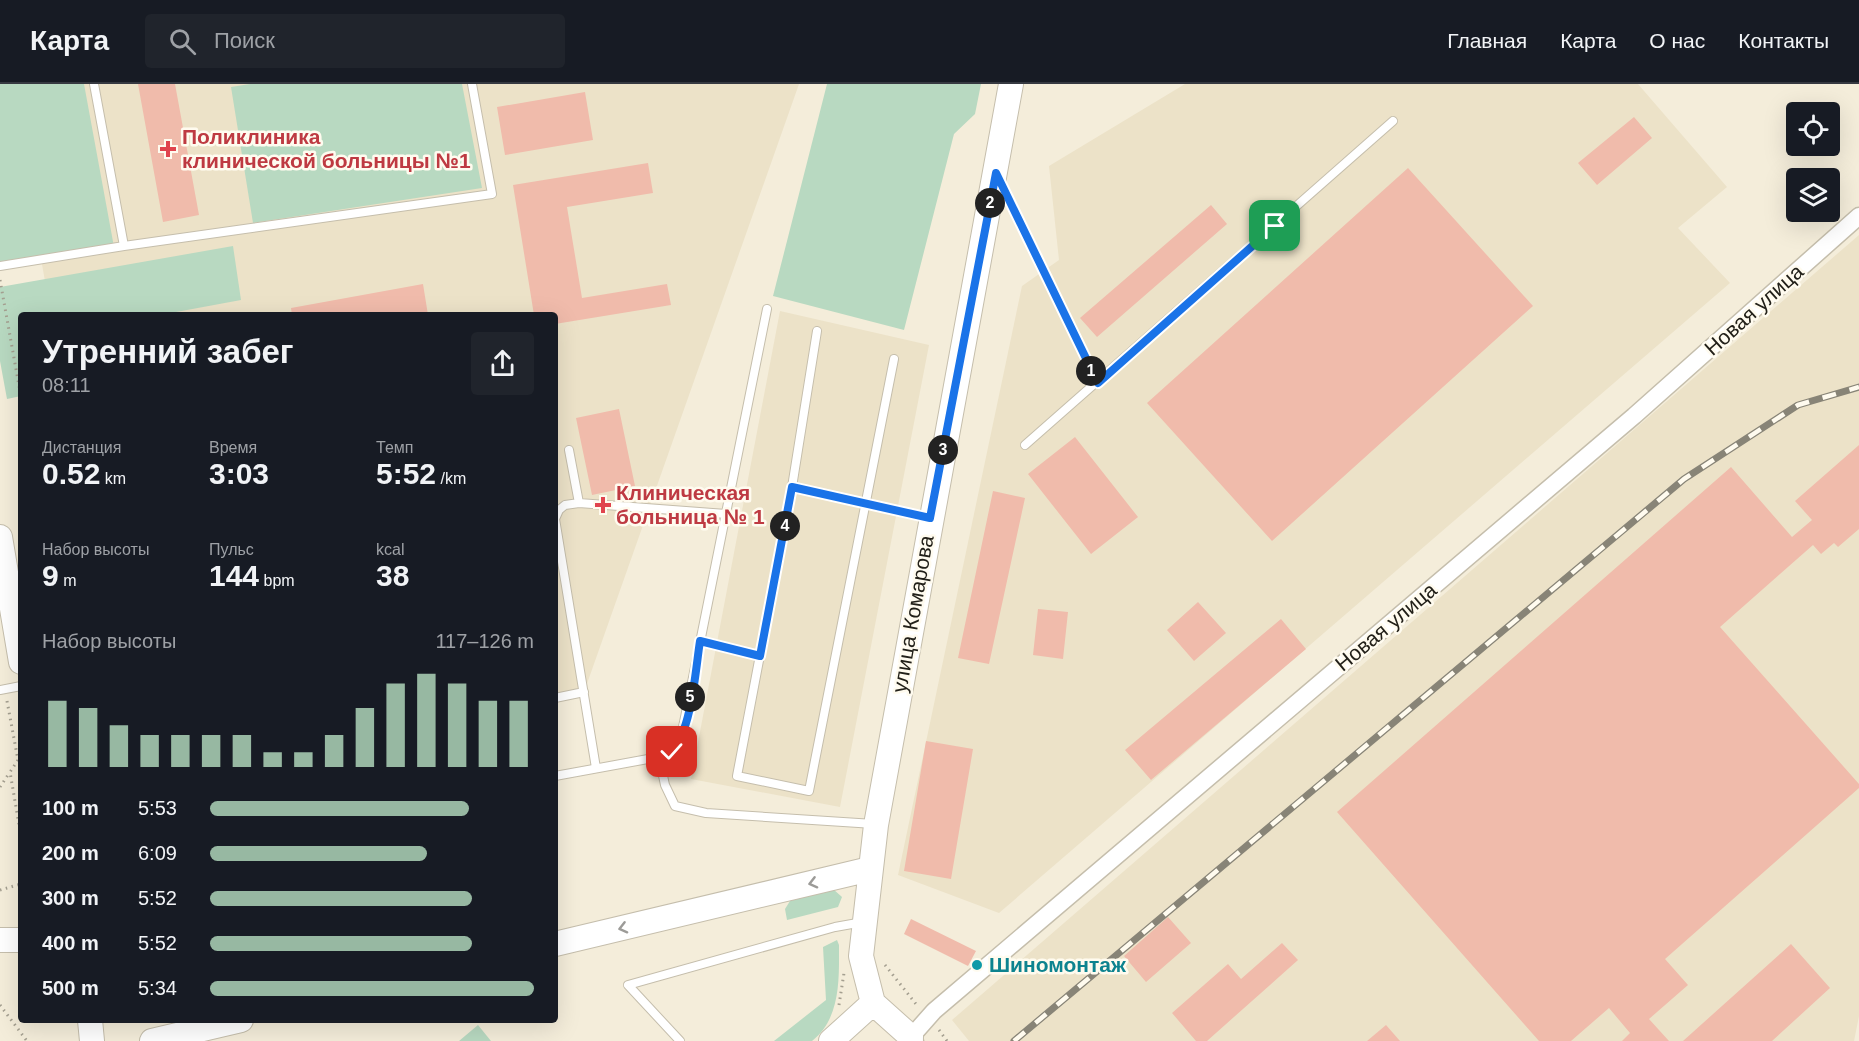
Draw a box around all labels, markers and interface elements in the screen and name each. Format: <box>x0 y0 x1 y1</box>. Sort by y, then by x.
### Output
search box <box>145 14 565 68</box>
text: Карта <box>30 25 109 56</box>
icon: search <box>166 25 199 58</box>
text: Поиск <box>214 28 275 53</box>
text: Главная <box>1447 29 1527 52</box>
text: Карта <box>1560 29 1616 52</box>
text: О нас <box>1649 29 1705 52</box>
text: Контакты <box>1738 29 1829 52</box>
map controls <box>1786 102 1840 222</box>
button: locate <box>1786 102 1840 156</box>
place label: Поликлиника клинической больницы №1 <box>182 125 471 172</box>
marker: Поликлиника клинической больницы №1 <box>159 140 177 158</box>
button: layers <box>1786 168 1840 222</box>
pin: 2 <box>975 188 1005 218</box>
text: 2 <box>986 194 994 211</box>
pin <box>1249 200 1300 251</box>
icon: arrive <box>1258 209 1291 242</box>
street label: Новая улица <box>1700 259 1808 360</box>
button: share <box>471 332 534 395</box>
text: Утренний забег <box>42 333 294 370</box>
pin: 1 <box>1076 356 1106 386</box>
text: 1 <box>1087 362 1095 379</box>
text: 08:11 <box>42 374 91 396</box>
pin: 3 <box>928 435 958 465</box>
text: Дистанция <box>42 439 121 456</box>
text: Время <box>209 439 257 456</box>
text: Темп <box>376 439 413 456</box>
text: 3 <box>939 441 947 458</box>
text: 0.52 <box>42 457 100 490</box>
text: 3:03 <box>209 457 269 490</box>
text: 5:52 <box>376 457 436 490</box>
text: km <box>100 470 126 487</box>
text: /km <box>436 470 466 487</box>
place label: Клиническая больница № 1 <box>616 481 765 528</box>
marker: Клиническая больница № 1 <box>594 496 612 514</box>
pin: 4 <box>770 511 800 541</box>
text: 4 <box>781 517 789 534</box>
street label: улица Комарова <box>887 533 938 694</box>
text: Набор высоты <box>42 541 149 558</box>
text: Пульс <box>209 541 254 558</box>
text: kcal <box>376 541 404 558</box>
text: 9 <box>42 559 59 592</box>
text: 144 <box>209 559 259 592</box>
text: 38 <box>376 559 409 592</box>
text: m <box>59 572 76 589</box>
text: bpm <box>259 572 295 589</box>
street label: Новая улица <box>1331 578 1441 675</box>
text: Набор высоты <box>42 630 176 652</box>
text: 117–126 m <box>435 630 534 652</box>
pin: 5 <box>675 682 705 712</box>
text: 5 <box>686 688 694 705</box>
pin <box>646 726 697 777</box>
icon: check <box>655 735 688 768</box>
text: 100 m <box>42 797 99 819</box>
text: 5:53 <box>138 797 177 819</box>
text: 200 m <box>42 842 99 864</box>
text: 6:09 <box>138 842 177 864</box>
one-way arrow <box>808 875 818 888</box>
text: 300 m <box>42 887 99 909</box>
text: 5:52 <box>138 887 177 909</box>
one-way arrow <box>618 921 628 934</box>
text: 400 m <box>42 932 99 954</box>
text: 5:52 <box>138 932 177 954</box>
place label: Шиномонтаж <box>989 953 1127 976</box>
marker: Шиномонтаж <box>970 958 984 972</box>
text: 500 m <box>42 977 99 999</box>
text: 5:34 <box>138 977 177 999</box>

